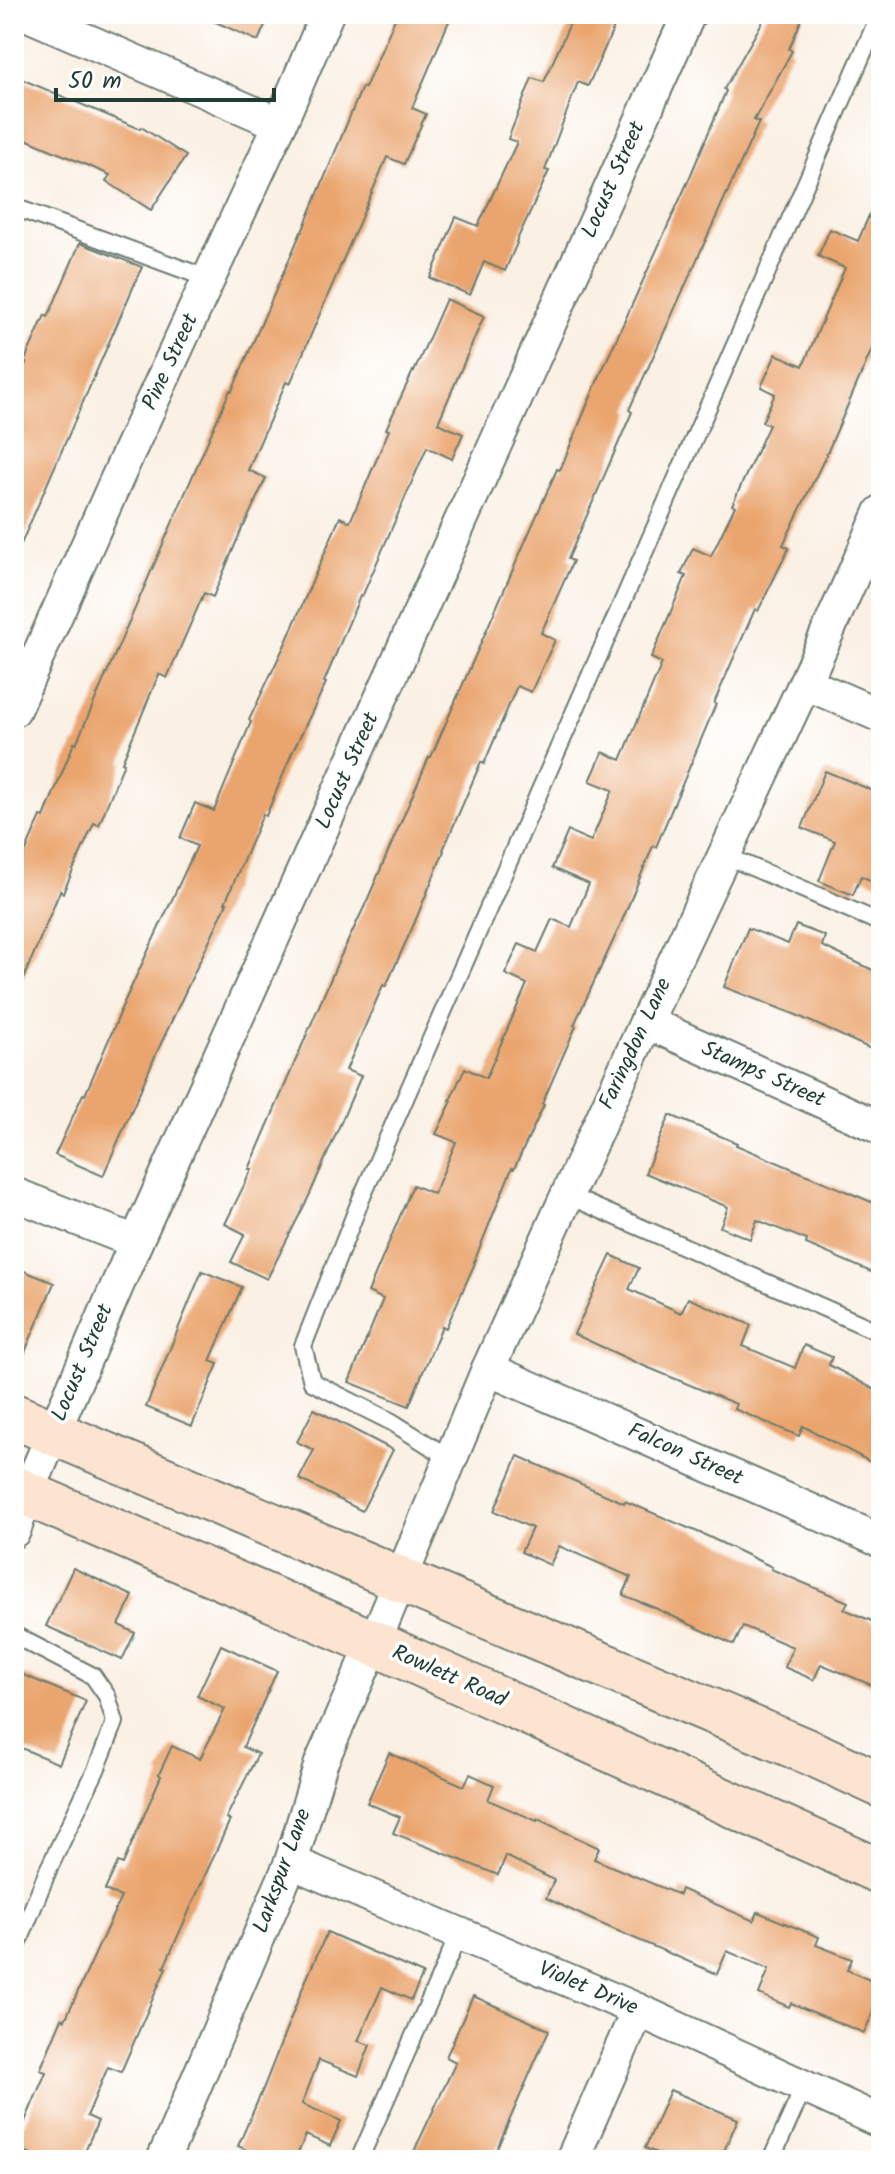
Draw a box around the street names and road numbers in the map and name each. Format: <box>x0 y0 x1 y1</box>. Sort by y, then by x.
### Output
street label: Locust Street <box>573 115 656 244</box>
street label: Pine Street <box>133 307 209 416</box>
street label: Locust Street <box>307 706 390 835</box>
street label: Faringdon Lane <box>590 972 682 1116</box>
street label: Stamps Street <box>695 1032 831 1118</box>
street label: Locust Street <box>42 1298 124 1427</box>
street label: Falcon Street <box>622 1414 749 1496</box>
street label: Rowlett Road <box>386 1636 513 1718</box>
street label: Larkspur Lane <box>244 1804 322 1938</box>
street label: Violet Drive <box>533 1952 643 2026</box>

